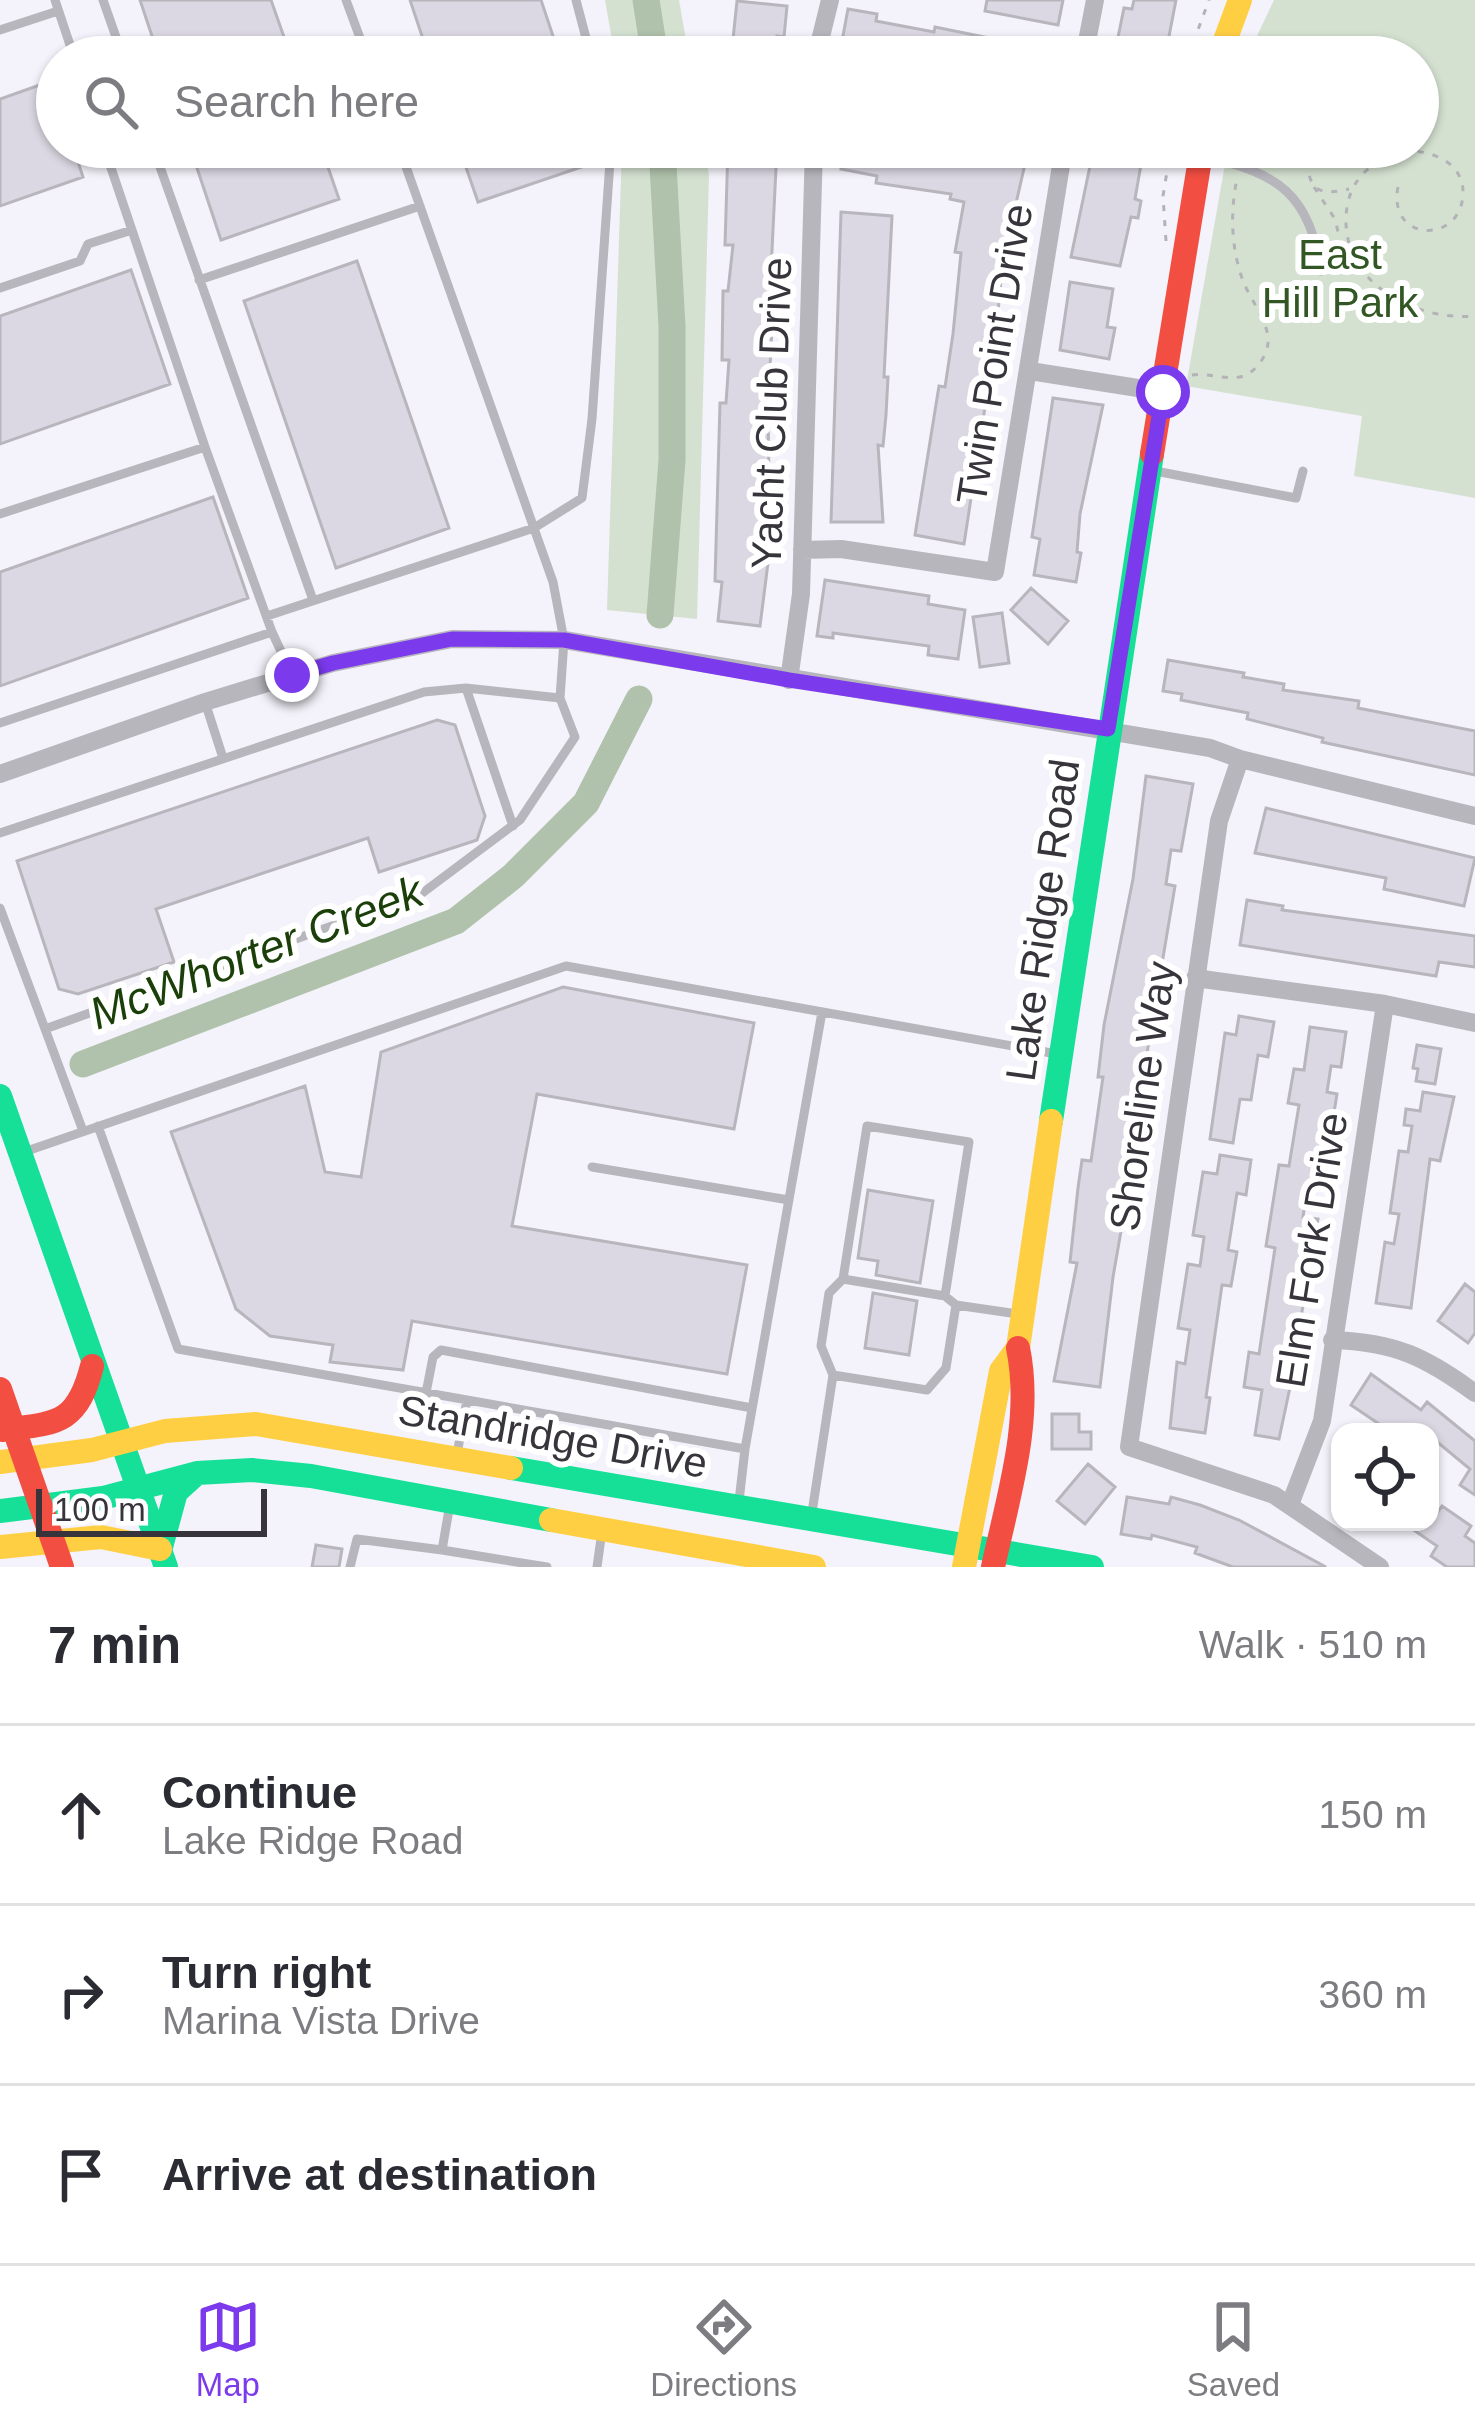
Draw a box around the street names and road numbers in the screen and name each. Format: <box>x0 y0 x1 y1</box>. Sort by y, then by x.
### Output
street label: Twin Point Drive <box>948 201 1041 508</box>
street label: Yacht Club Drive <box>743 256 800 570</box>
street label: Lake Ridge Road <box>997 756 1088 1084</box>
street label: Shoreline Way <box>1100 958 1185 1234</box>
street label: Elm Fork Drive <box>1267 1109 1356 1391</box>
street label: Standridge Drive <box>395 1386 711 1487</box>

